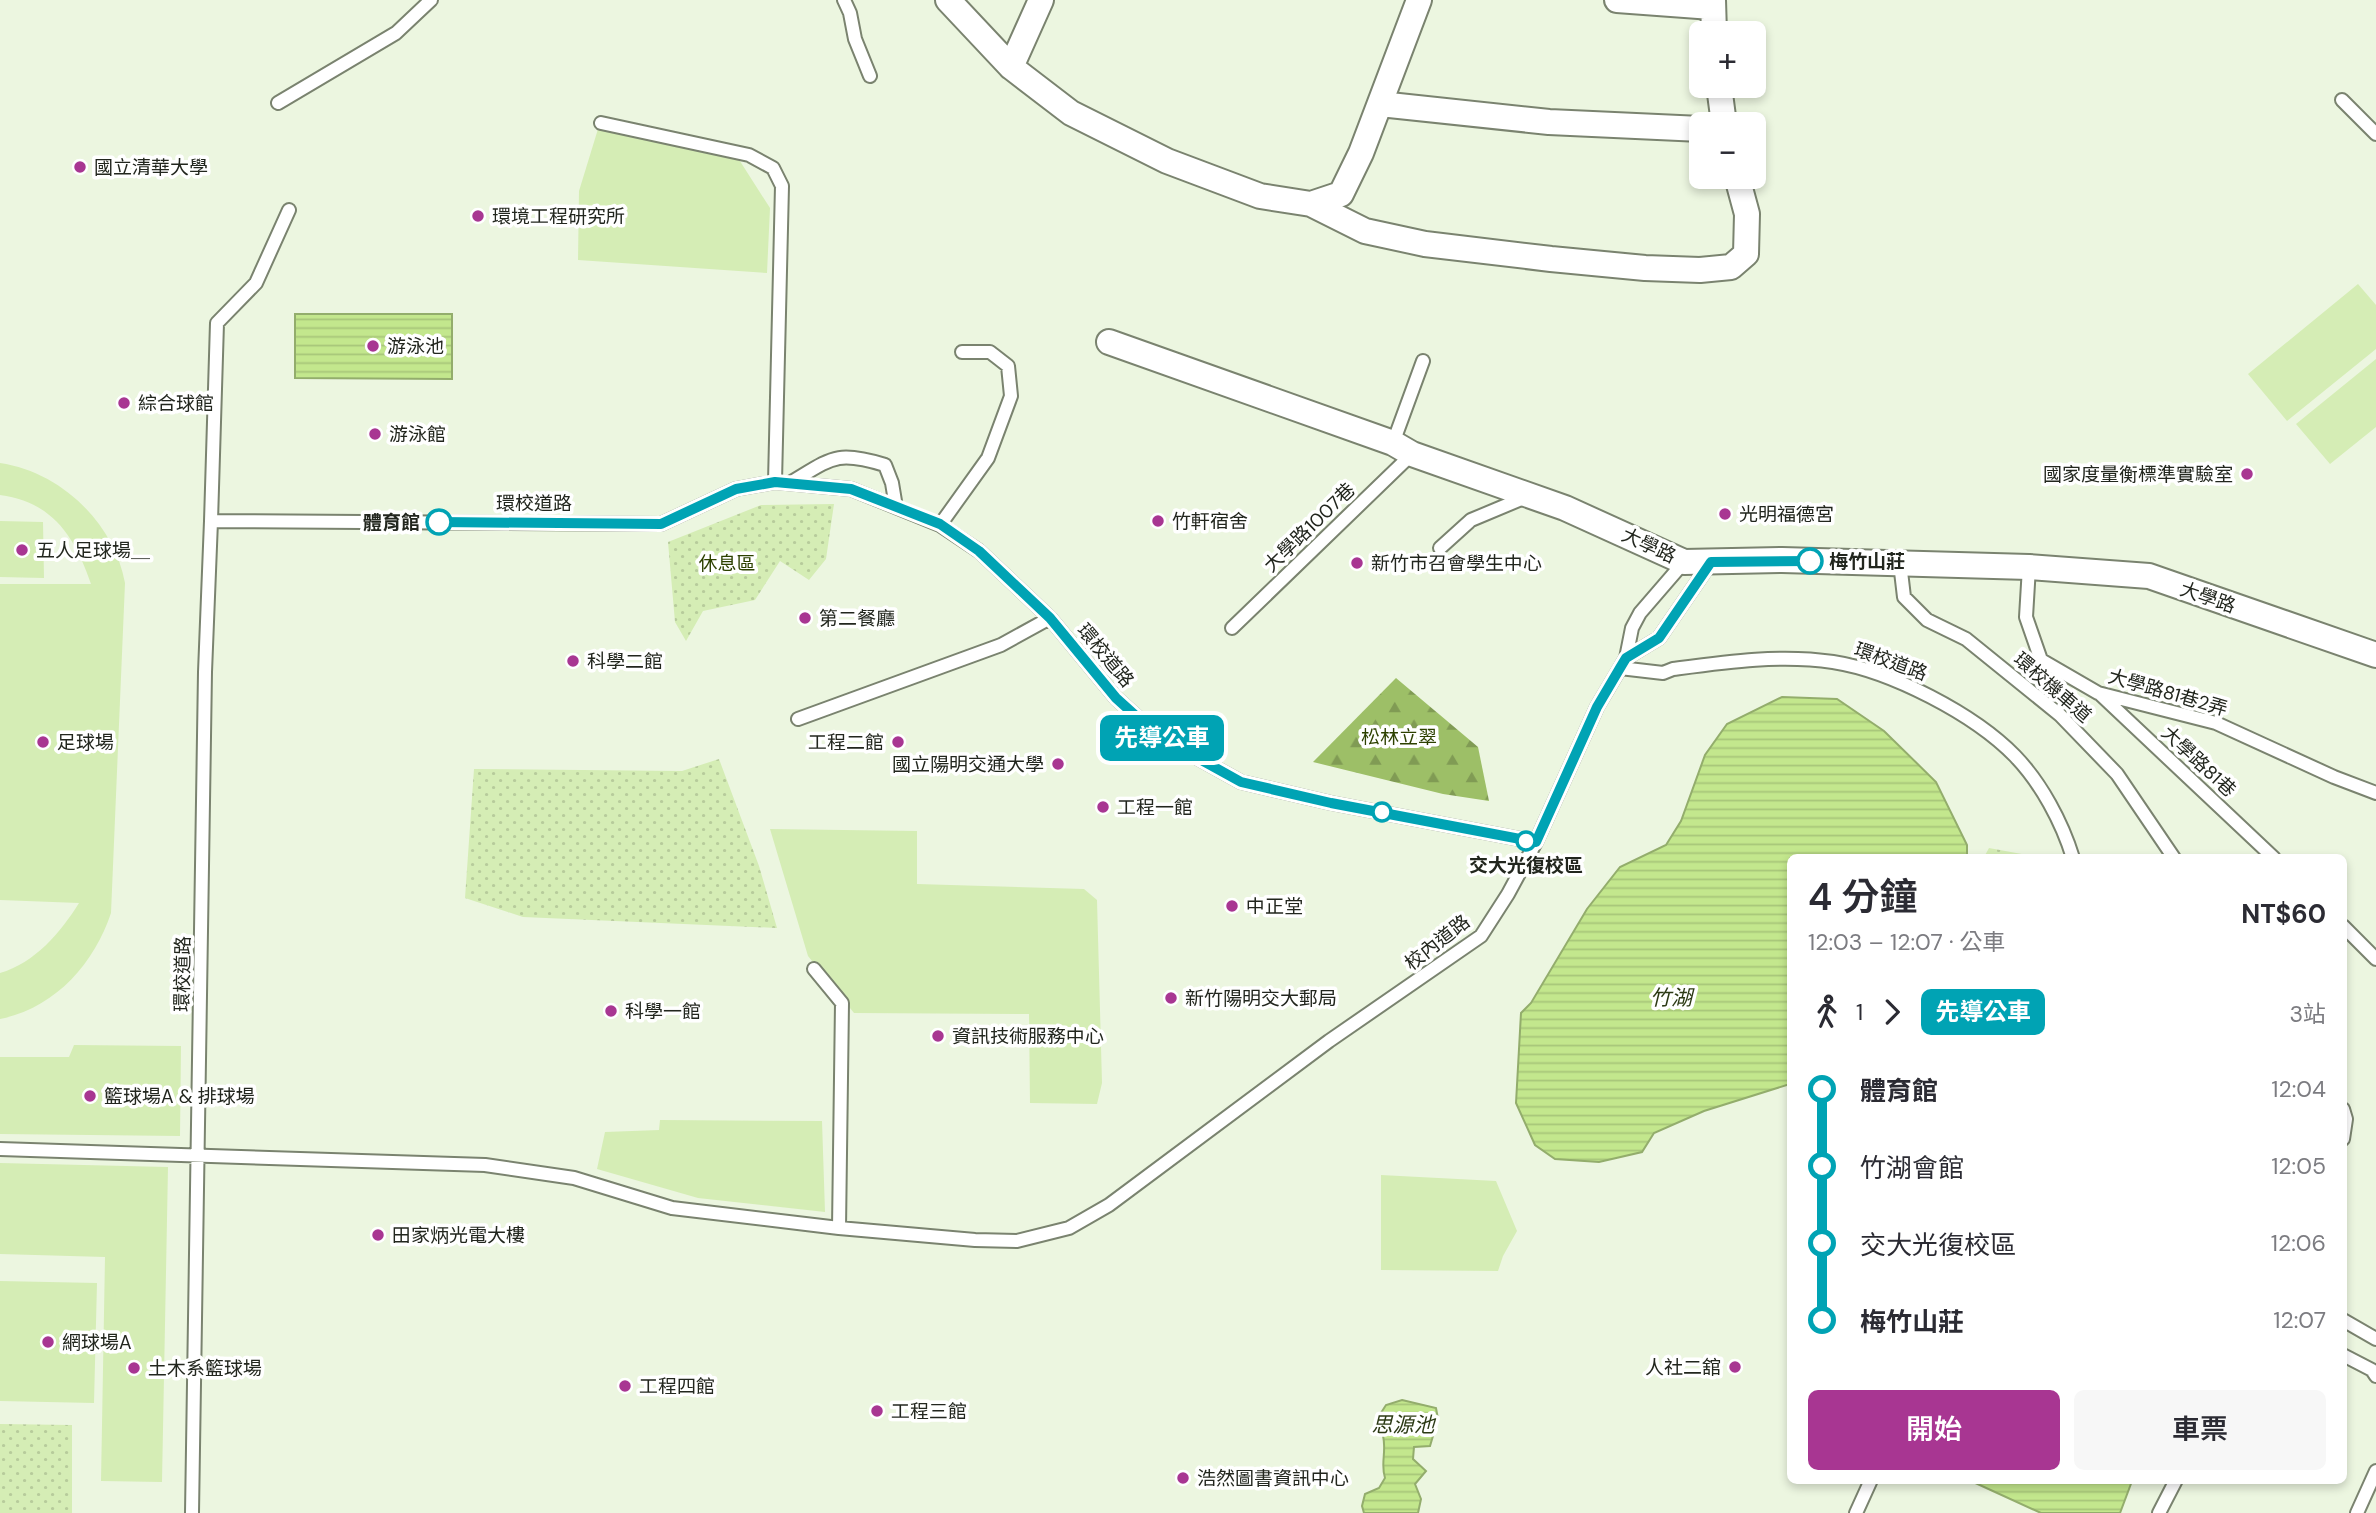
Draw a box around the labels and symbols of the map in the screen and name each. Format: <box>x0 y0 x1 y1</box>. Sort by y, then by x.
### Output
place label: 國立清華大學 <box>94 155 208 180</box>
marker: 國立清華大學 <box>72 159 88 175</box>
place label: 環境工程研究所 <box>492 204 625 229</box>
marker: 環境工程研究所 <box>470 208 486 224</box>
place label: 游泳池 <box>387 334 444 359</box>
marker: 游泳池 <box>365 338 381 354</box>
place label: 綜合球館 <box>138 391 214 416</box>
marker: 綜合球館 <box>116 395 132 411</box>
place label: 游泳館 <box>389 422 446 447</box>
marker: 游泳館 <box>367 426 383 442</box>
place label: 國家度量衡標準實驗室 <box>2043 462 2233 487</box>
marker: 國家度量衡標準實驗室 <box>2239 466 2255 482</box>
street label: 大學路1007巷 <box>1258 477 1360 577</box>
street label: 環校道路 <box>496 491 572 516</box>
place label: 光明福德宮 <box>1739 502 1834 527</box>
marker: 光明福德宮 <box>1717 506 1733 522</box>
marker: 體育館 <box>426 509 452 535</box>
place label: 竹軒宿舍 <box>1172 509 1248 534</box>
place label: 體育館 <box>363 510 420 535</box>
marker: 竹軒宿舍 <box>1150 513 1166 529</box>
street label: 大學路 <box>1618 522 1680 569</box>
place label: 五人足球場＿ <box>36 538 150 563</box>
marker: 五人足球場＿ <box>14 542 30 558</box>
marker: 梅竹山莊 <box>1797 548 1823 574</box>
place label: 梅竹山莊 <box>1829 549 1905 574</box>
park label: 休息區 <box>698 551 756 576</box>
place label: 新竹市召會學生中心 <box>1371 551 1542 576</box>
marker: 新竹市召會學生中心 <box>1349 555 1365 571</box>
street label: 大學路 <box>2177 576 2239 619</box>
place label: 第二餐廳 <box>819 606 895 631</box>
marker: 第二餐廳 <box>797 610 813 626</box>
street label: 環校道路 <box>1072 618 1140 692</box>
street label: 環校道路 <box>1851 637 1931 686</box>
street label: 環校機車道 <box>2009 647 2097 728</box>
place label: 科學二館 <box>587 649 663 674</box>
marker: 科學二館 <box>565 653 581 669</box>
street label: 大學路81巷2弄 <box>2105 664 2230 721</box>
line badge: 先導公車 <box>1113 715 1211 761</box>
street label: 大學路81巷 <box>2156 720 2241 802</box>
park label: 松林立翠 <box>1361 725 1437 750</box>
place label: 足球場 <box>57 730 114 755</box>
place label: 工程二館 <box>808 730 884 755</box>
marker: 足球場 <box>35 734 51 750</box>
marker: 工程二館 <box>890 734 906 750</box>
place label: 國立陽明交通大學 <box>892 752 1044 777</box>
marker: 國立陽明交通大學 <box>1050 756 1066 772</box>
place label: 工程一館 <box>1117 795 1193 820</box>
marker: 工程一館 <box>1095 799 1111 815</box>
unlabelled marker <box>1372 802 1392 822</box>
marker: 交大光復校區 <box>1516 831 1536 851</box>
place label: 交大光復校區 <box>1469 853 1583 878</box>
place label: 中正堂 <box>1246 894 1303 919</box>
marker: 中正堂 <box>1224 898 1240 914</box>
street label: 校內道路 <box>1400 909 1475 976</box>
street label: 環校道路 <box>169 936 196 1012</box>
water label: 竹湖 <box>1650 984 1695 1012</box>
place label: 新竹陽明交大郵局 <box>1185 986 1337 1011</box>
marker: 新竹陽明交大郵局 <box>1163 990 1179 1006</box>
place label: 科學一館 <box>625 999 701 1024</box>
marker: 科學一館 <box>603 1003 619 1019</box>
place label: 資訊技術服務中心 <box>952 1024 1104 1049</box>
marker: 資訊技術服務中心 <box>930 1028 946 1044</box>
place label: 籃球場A & 排球場 <box>104 1084 255 1109</box>
marker: 籃球場A & 排球場 <box>82 1088 98 1104</box>
place label: 田家炳光電大樓 <box>392 1223 525 1248</box>
marker: 田家炳光電大樓 <box>370 1227 386 1243</box>
place label: 網球場A <box>62 1330 132 1355</box>
marker: 網球場A <box>40 1334 56 1350</box>
place label: 人社二舘 <box>1645 1355 1721 1380</box>
place label: 土木系籃球場 <box>148 1356 262 1381</box>
marker: 人社二舘 <box>1727 1359 1743 1375</box>
marker: 土木系籃球場 <box>126 1360 142 1376</box>
place label: 工程四館 <box>639 1374 715 1399</box>
marker: 工程四館 <box>617 1378 633 1394</box>
place label: 工程三館 <box>891 1399 967 1424</box>
marker: 工程三館 <box>869 1403 885 1419</box>
water label: 思源池 <box>1372 1411 1436 1439</box>
place label: 浩然圖書資訊中心 <box>1197 1466 1349 1491</box>
marker: 浩然圖書資訊中心 <box>1175 1470 1191 1486</box>

